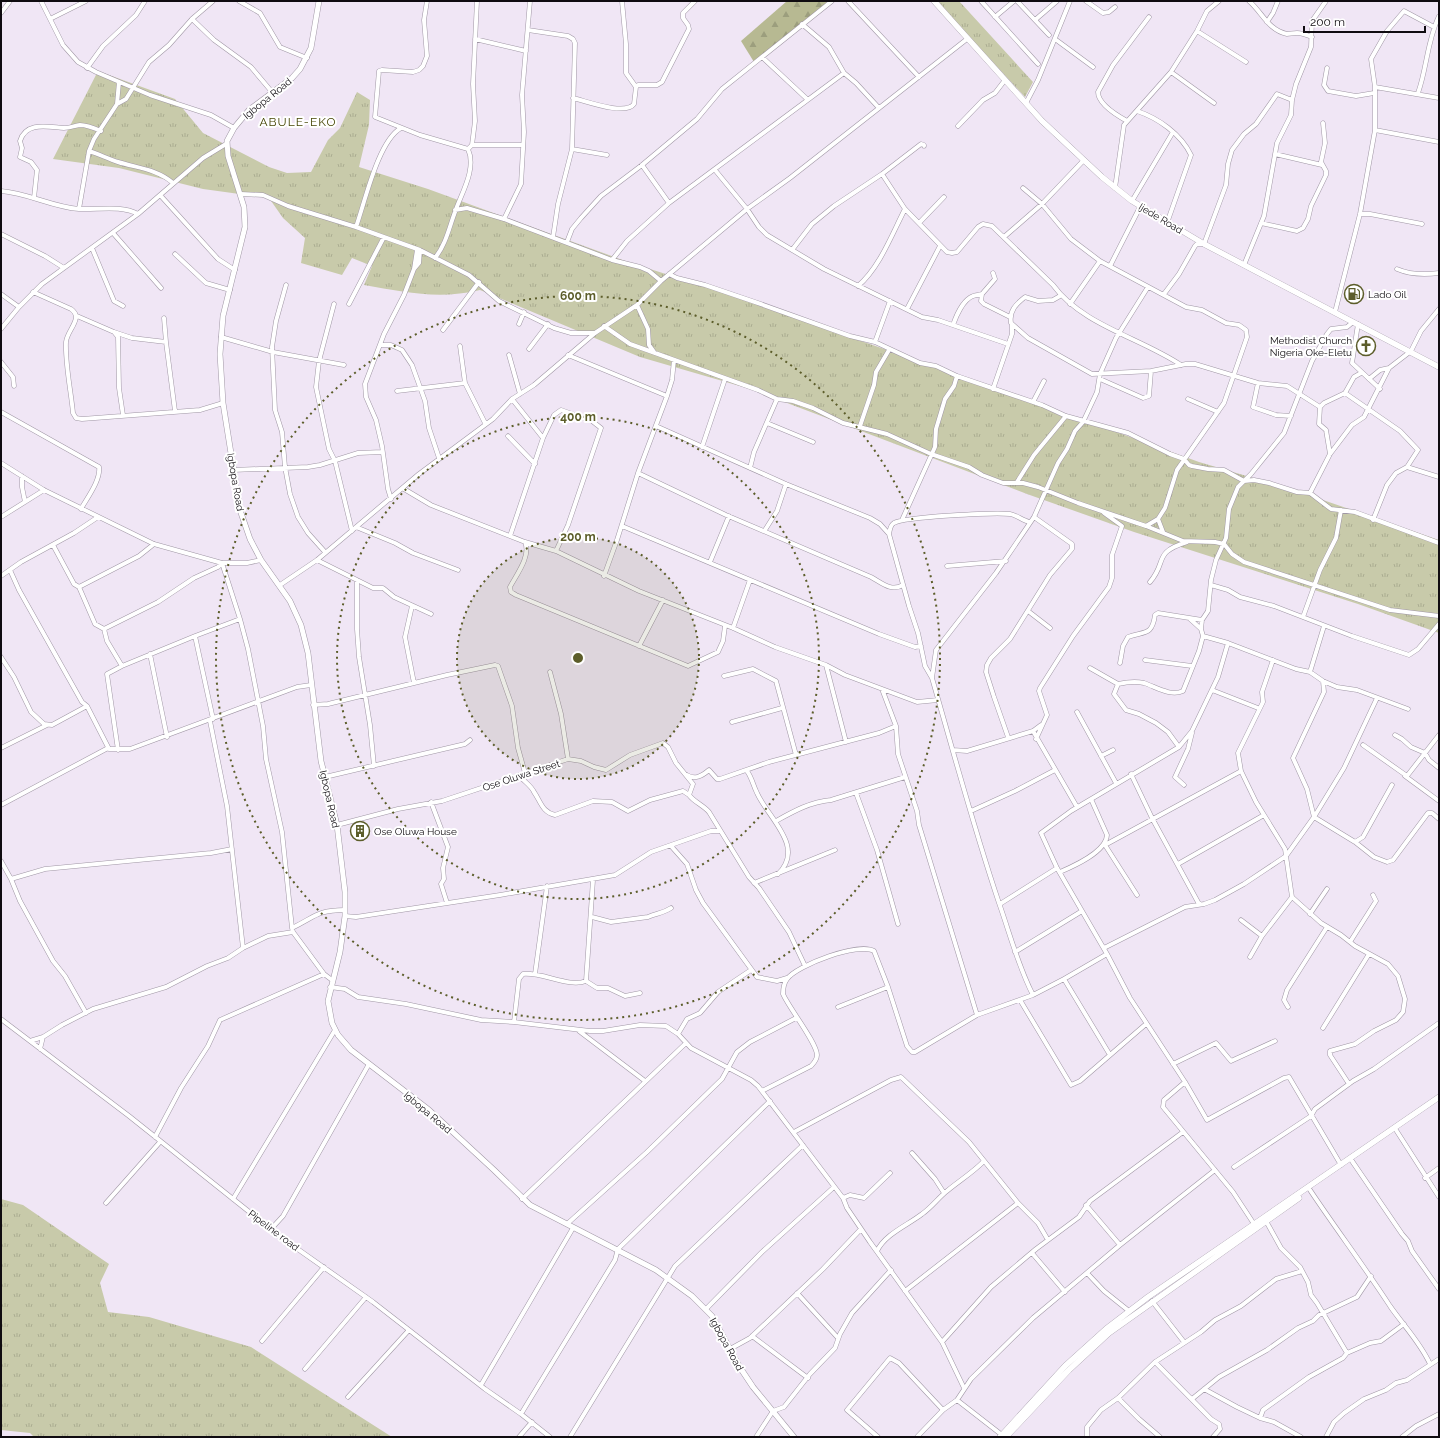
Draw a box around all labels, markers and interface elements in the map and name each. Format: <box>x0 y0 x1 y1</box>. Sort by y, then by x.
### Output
scale bar <box>1304 8 1425 34</box>
text: 200 m <box>1310 15 1345 29</box>
street label: Igbopa Road <box>241 76 294 121</box>
district label: ABULE-EKO <box>259 115 337 129</box>
street label: Ijede Road <box>1137 201 1185 236</box>
fuel station icon: Lado Oil <box>1343 283 1365 305</box>
text: 600 m <box>560 289 596 303</box>
place label: Lado Oil <box>1368 289 1407 300</box>
place label: Methodist Church Nigeria Oke-Eletu <box>1270 335 1352 358</box>
church icon: Methodist Church Nigeria Oke-Eletu <box>1355 335 1377 357</box>
text: 400 m <box>560 410 596 424</box>
street label: Igbopa Road <box>225 452 246 512</box>
text: 200 m <box>560 530 596 544</box>
centre of rings <box>571 651 585 665</box>
street label: Ose Oluwa Street <box>481 758 562 793</box>
street label: Igbopa Road <box>318 769 341 829</box>
building icon: Ose Oluwa House <box>349 820 371 842</box>
place label: Ose Oluwa House <box>374 826 457 837</box>
street label: Igbopa Road <box>402 1089 454 1136</box>
street label: Pipeline road <box>246 1208 301 1253</box>
street label: Igbopa Road <box>707 1316 746 1373</box>

